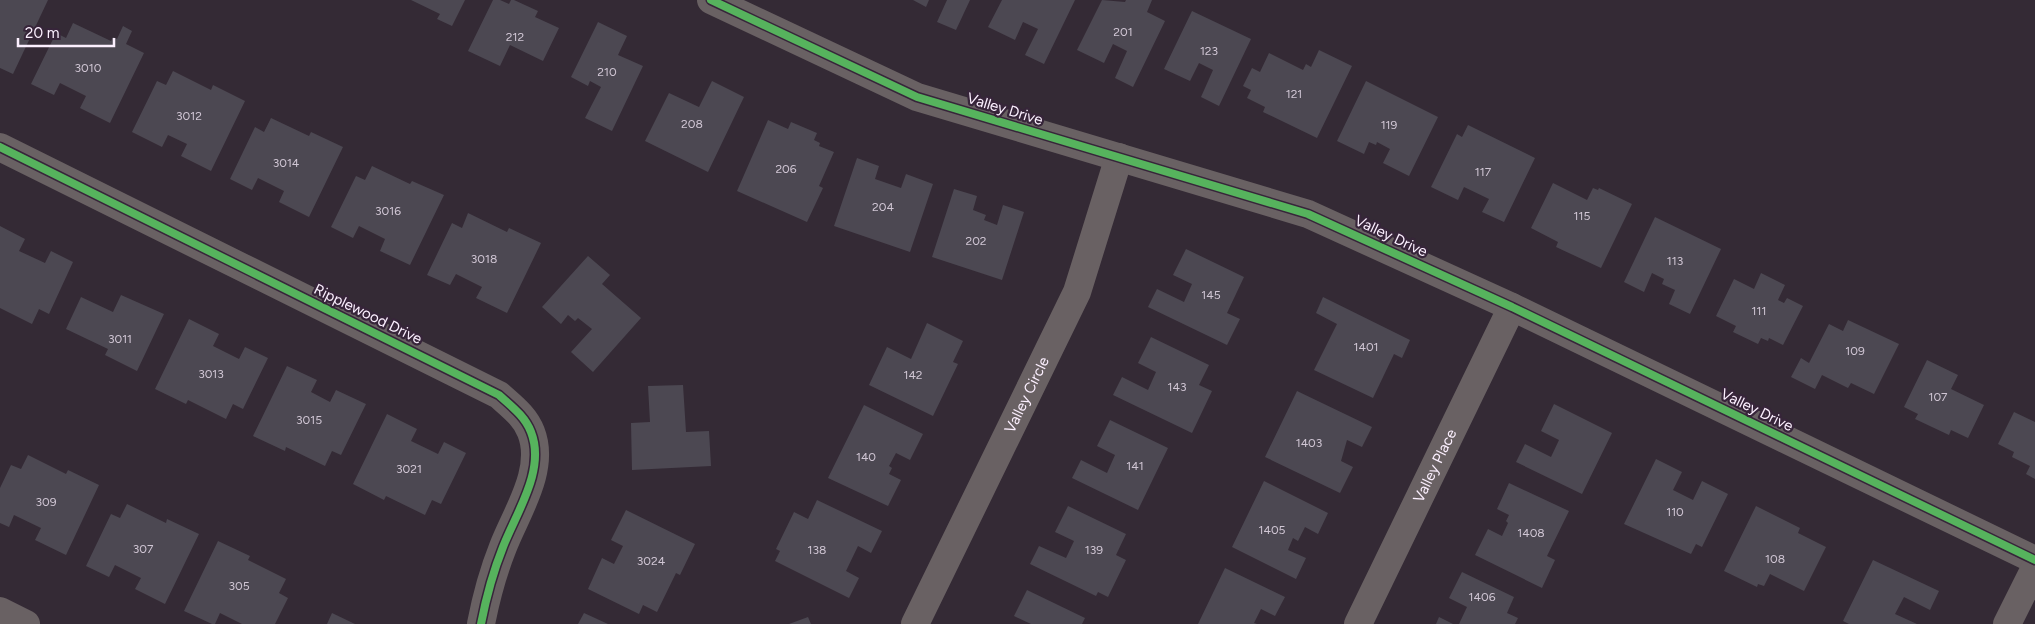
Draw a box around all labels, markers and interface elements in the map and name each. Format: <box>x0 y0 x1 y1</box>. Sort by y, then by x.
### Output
scale bar <box>18 15 114 47</box>
text: 20 m <box>25 24 59 42</box>
house number: 201 <box>1113 25 1133 39</box>
house number: 212 <box>506 30 524 44</box>
house number: 123 <box>1200 44 1218 58</box>
house number: 3010 <box>75 61 102 75</box>
house number: 210 <box>597 65 617 79</box>
house number: 121 <box>1286 87 1302 101</box>
street label: Valley Drive <box>965 89 1045 129</box>
house number: 3012 <box>176 109 202 123</box>
house number: 208 <box>681 117 703 131</box>
house number: 119 <box>1381 118 1398 132</box>
house number: 3014 <box>273 156 300 170</box>
house number: 206 <box>775 162 797 176</box>
house number: 117 <box>1475 165 1492 179</box>
house number: 204 <box>872 200 894 214</box>
house number: 3016 <box>375 204 401 218</box>
house number: 115 <box>1574 209 1591 223</box>
street label: Valley Drive <box>1352 211 1430 261</box>
house number: 202 <box>965 234 987 248</box>
house number: 3018 <box>471 252 497 266</box>
house number: 113 <box>1667 254 1683 268</box>
street label: Ripplewood Drive <box>311 280 425 348</box>
house number: 145 <box>1201 288 1221 302</box>
house number: 111 <box>1752 304 1766 318</box>
house number: 3011 <box>108 332 132 346</box>
house number: 1401 <box>1353 340 1379 354</box>
house number: 109 <box>1845 344 1865 358</box>
street label: Valley Circle <box>1001 354 1053 436</box>
house number: 3013 <box>198 367 224 381</box>
house number: 142 <box>903 368 923 382</box>
house number: 143 <box>1168 380 1186 394</box>
street label: Valley Drive <box>1718 385 1796 435</box>
house number: 107 <box>1928 390 1948 404</box>
house number: 3015 <box>296 413 322 427</box>
street label: Valley Place <box>1409 426 1460 505</box>
house number: 1403 <box>1296 436 1322 450</box>
house number: 140 <box>856 450 876 464</box>
house number: 141 <box>1126 459 1144 473</box>
house number: 3021 <box>396 462 422 476</box>
house number: 309 <box>35 495 57 509</box>
house number: 110 <box>1666 505 1684 519</box>
house number: 1405 <box>1258 523 1286 537</box>
house number: 1408 <box>1517 526 1545 540</box>
house number: 307 <box>133 542 154 556</box>
house number: 138 <box>808 543 826 557</box>
house number: 139 <box>1085 543 1103 557</box>
house number: 108 <box>1765 552 1785 566</box>
house number: 3024 <box>637 554 666 568</box>
house number: 305 <box>228 579 250 593</box>
house number: 1406 <box>1469 590 1496 604</box>

